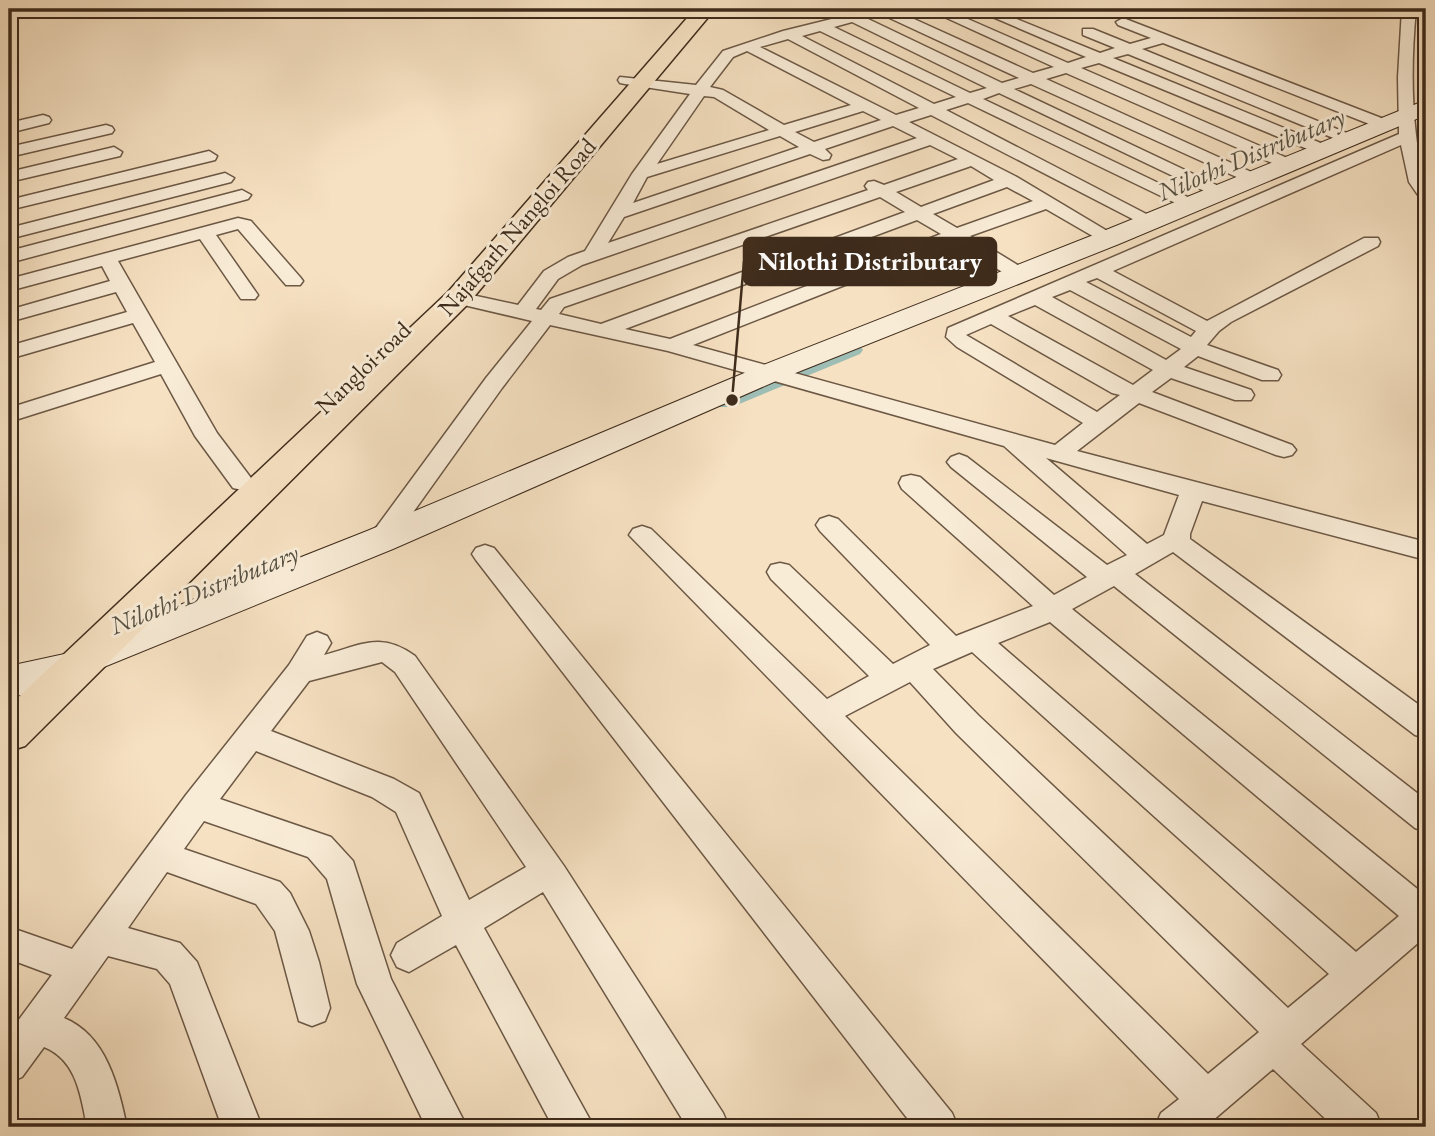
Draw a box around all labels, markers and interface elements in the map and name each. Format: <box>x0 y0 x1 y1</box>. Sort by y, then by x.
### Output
water label: Nilothi Distributary <box>1151 99 1351 209</box>
street label: Najafgarh Nangloi Road <box>431 130 603 322</box>
callout: Nilothi Distributary <box>744 238 996 285</box>
text: Nilothi Distributary <box>758 244 983 278</box>
street label: Nangloi road <box>308 314 418 421</box>
water label: Nilothi Distributary <box>104 535 304 643</box>

